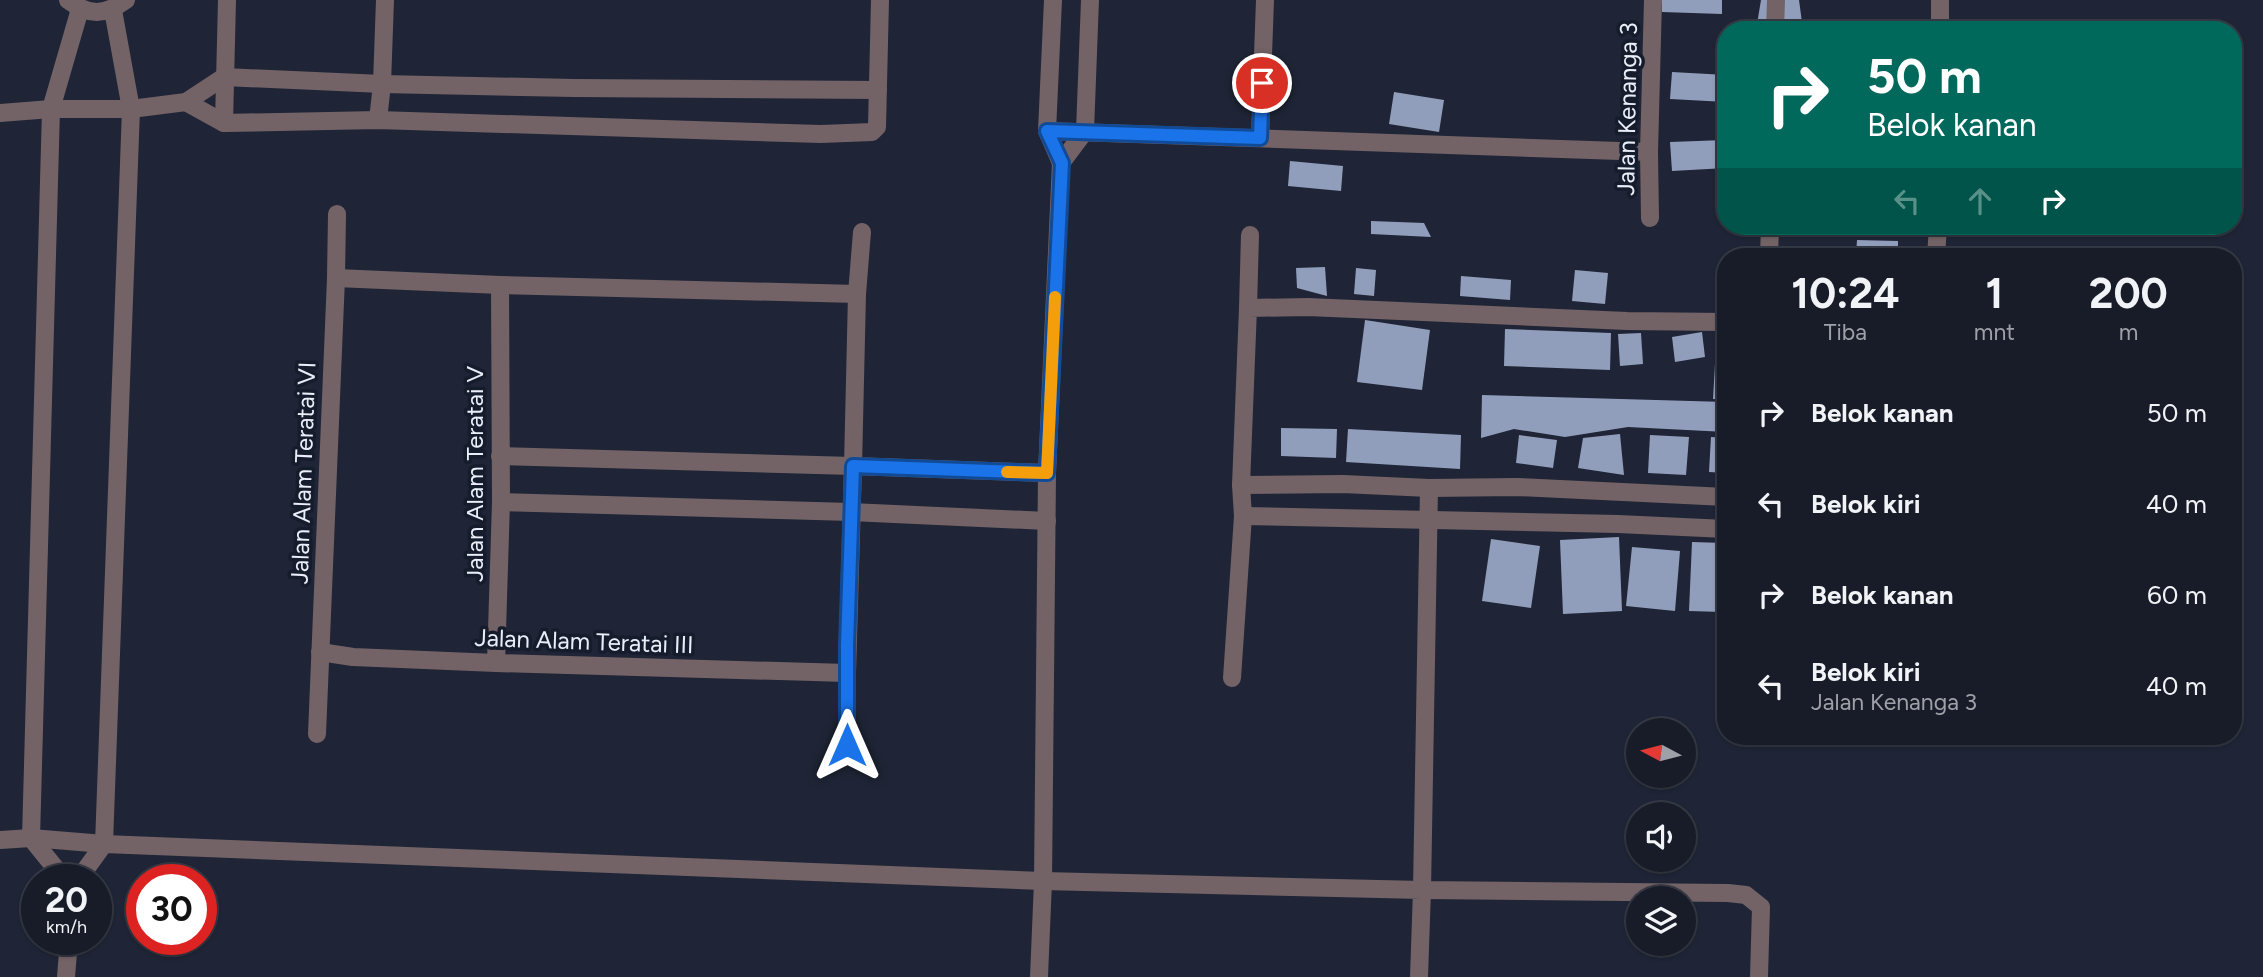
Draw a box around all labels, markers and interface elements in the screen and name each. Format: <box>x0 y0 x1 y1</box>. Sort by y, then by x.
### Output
street label: Jalan Kenanga 3 <box>1611 22 1643 196</box>
text: 50 m <box>1867 46 1982 105</box>
icon: right <box>1752 49 1843 140</box>
pin <box>1232 53 1292 113</box>
icon: arrive <box>1243 64 1281 102</box>
text: Belok kanan <box>1867 106 2037 144</box>
icon: left <box>1888 182 1926 220</box>
icon: ahead <box>1961 182 1999 220</box>
icon: right <box>2034 182 2072 220</box>
text: 10:24 <box>1791 268 1900 319</box>
text: 1 <box>1986 268 2003 319</box>
text: 200 <box>2089 268 2168 319</box>
text: Tiba <box>1824 318 1867 346</box>
text: mnt <box>1974 318 2015 346</box>
text: m <box>2119 318 2138 346</box>
street label: Jalan Alam Teratai VI <box>285 361 321 585</box>
street label: Jalan Alam Teratai V <box>460 366 489 582</box>
icon: right <box>1752 394 1790 432</box>
text: Belok kanan <box>1811 397 1954 429</box>
text: 50 m <box>2147 397 2207 429</box>
icon: left <box>1752 485 1790 523</box>
text: Belok kiri <box>1811 488 1920 520</box>
text: 40 m <box>2146 488 2207 520</box>
icon: right <box>1752 576 1790 614</box>
text: Belok kanan <box>1811 579 1954 611</box>
text: 60 m <box>2147 579 2207 611</box>
street label: Jalan Alam Teratai III <box>474 623 694 659</box>
text: Belok kiri <box>1811 656 1920 688</box>
icon: left <box>1752 667 1790 705</box>
text: 40 m <box>2146 670 2207 702</box>
text: Jalan Kenanga 3 <box>1811 688 1977 716</box>
position arrow <box>810 708 884 782</box>
north arrow <box>1626 718 1696 788</box>
map controls <box>1626 718 1696 956</box>
button: sound <box>1626 802 1696 872</box>
speed limit sign: 30 <box>126 864 217 955</box>
text: 20 <box>45 879 88 921</box>
button: layers <box>1626 886 1696 956</box>
text: km/h <box>46 916 87 938</box>

